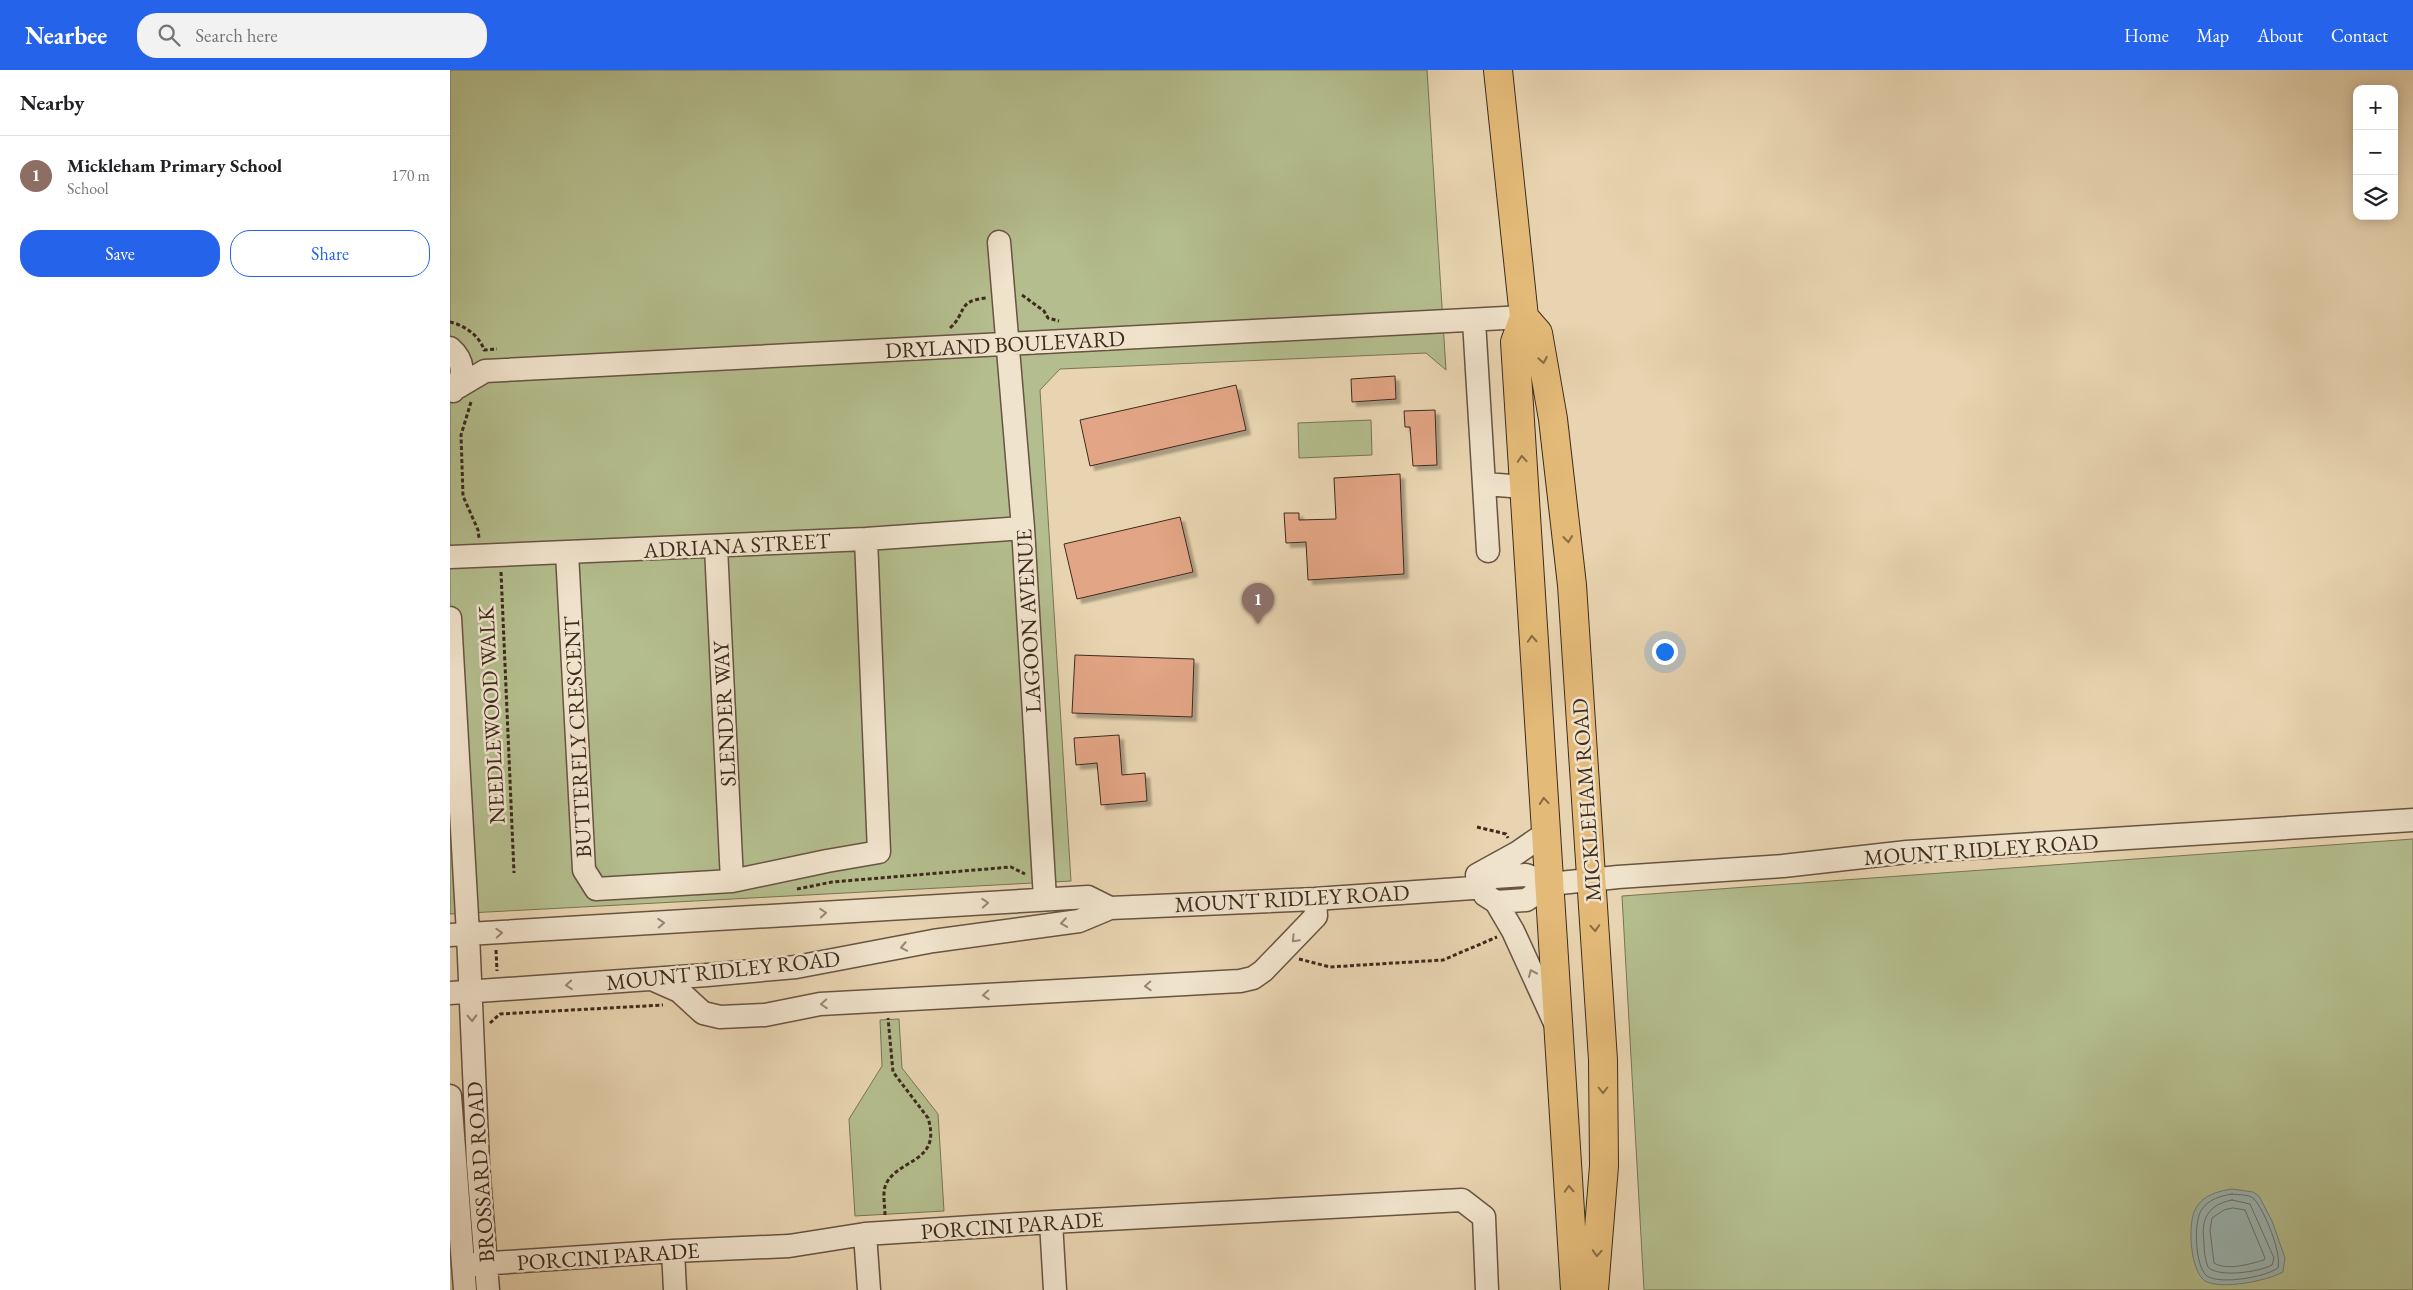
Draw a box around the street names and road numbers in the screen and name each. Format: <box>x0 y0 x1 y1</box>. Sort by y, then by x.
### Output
street label: DRYLAND BOULEVARD <box>884 324 1126 365</box>
street label: ADRIANA STREET <box>642 526 832 565</box>
street label: LAGOON AVENUE <box>1009 528 1048 714</box>
street label: NEEDLEWOOD WALK <box>471 604 512 825</box>
street label: BUTTERFLY CRESCENT <box>557 615 598 859</box>
street label: SLENDER WAY <box>706 639 743 787</box>
street label: MICKLEHAM ROAD <box>1565 697 1608 903</box>
street label: MOUNT RIDLEY ROAD <box>1863 827 2099 872</box>
street label: MOUNT RIDLEY ROAD <box>1174 878 1410 919</box>
street label: MOUNT RIDLEY ROAD <box>605 944 842 997</box>
street label: BROSSARD ROAD <box>460 1080 501 1263</box>
street label: PORCINI PARADE <box>920 1205 1104 1246</box>
street label: PORCINI PARADE <box>516 1236 700 1277</box>

